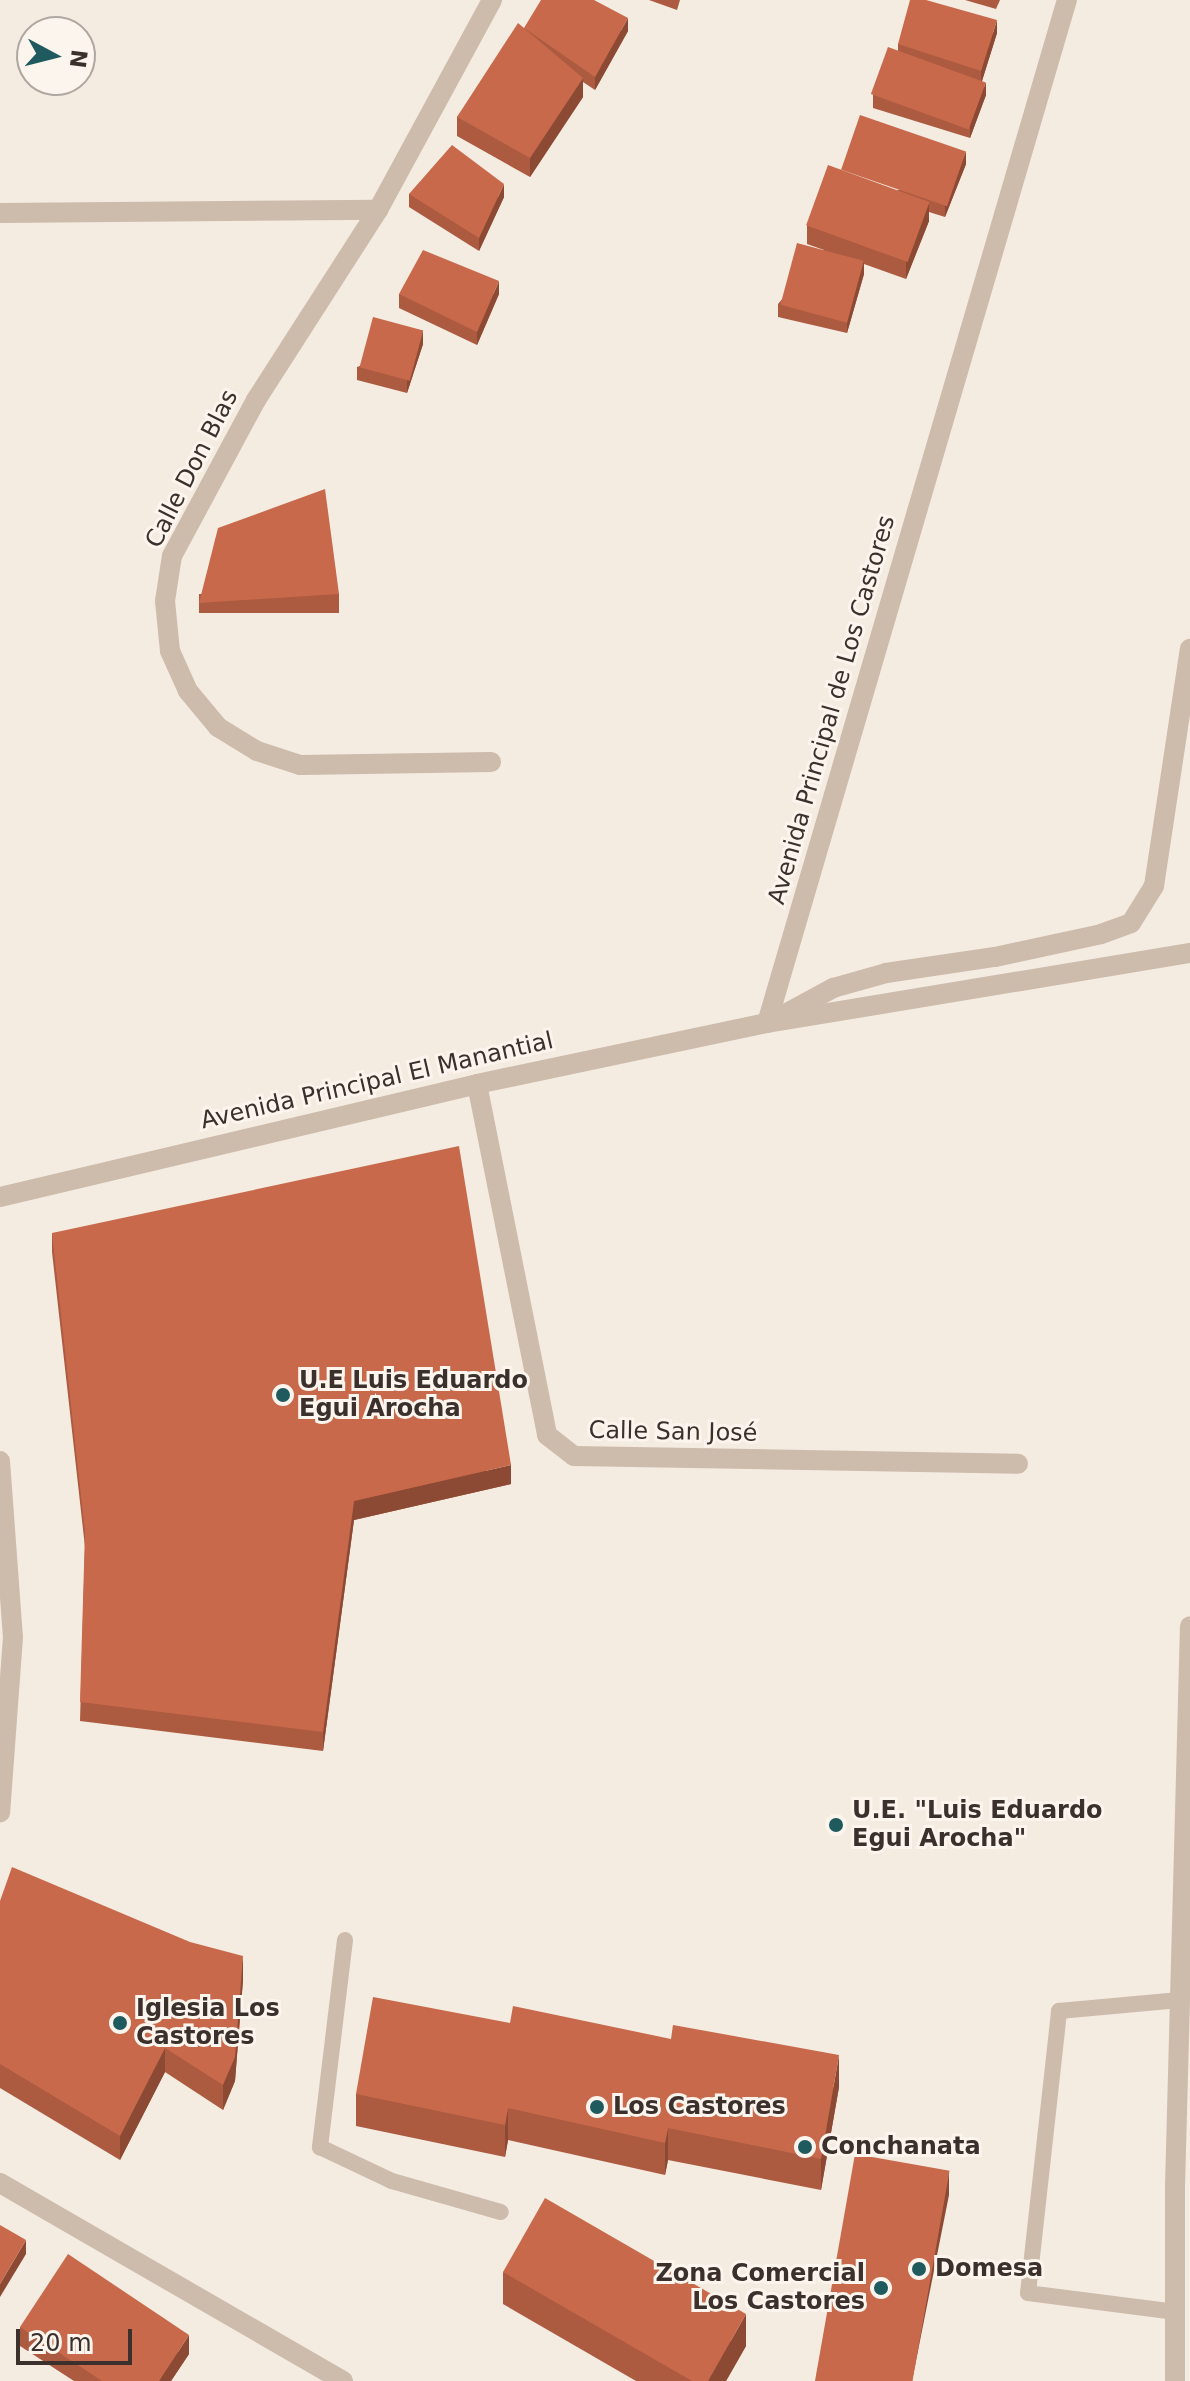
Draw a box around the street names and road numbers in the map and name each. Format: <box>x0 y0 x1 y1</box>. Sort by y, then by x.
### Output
street label: Calle Don Blas <box>140 385 244 553</box>
street label: Avenida Principal de Los Castores <box>763 512 901 908</box>
street label: Avenida Principal El Manantial <box>198 1026 556 1136</box>
street label: Calle San José <box>588 1416 758 1448</box>

